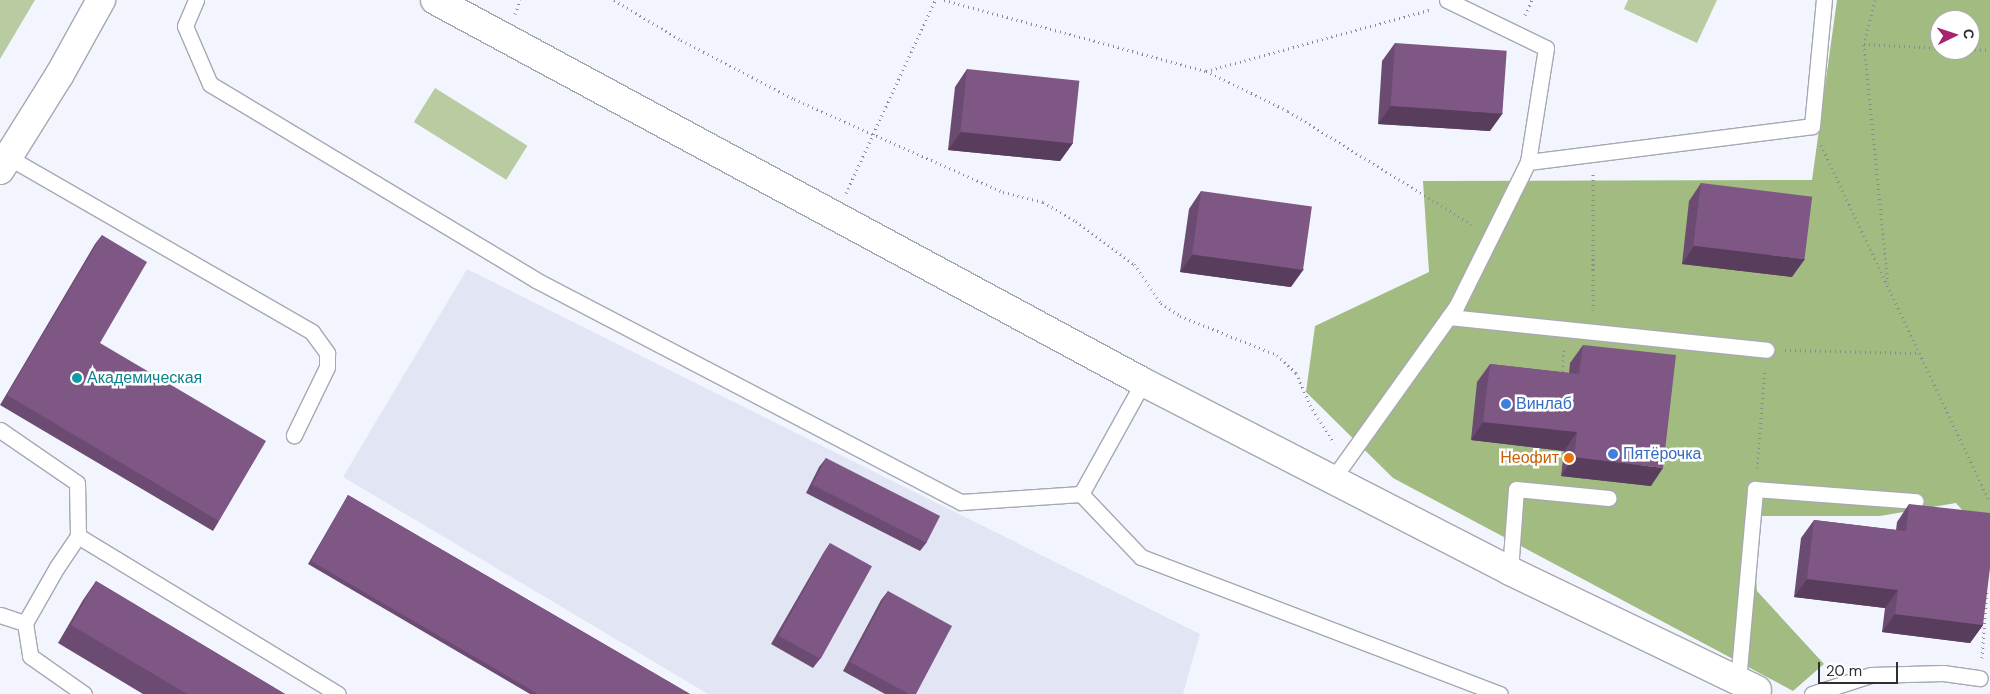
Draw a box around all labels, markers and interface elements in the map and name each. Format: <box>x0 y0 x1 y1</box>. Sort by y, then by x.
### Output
north arrow <box>1930 10 1980 60</box>
text: С <box>1960 28 1978 40</box>
place label: Академическая <box>87 368 202 388</box>
marker: Академическая <box>71 372 83 384</box>
place label: Винлаб <box>1516 394 1572 414</box>
marker: Винлаб <box>1500 398 1512 410</box>
place label: Пятёрочка <box>1623 444 1701 464</box>
place label: Неофит <box>1500 448 1559 468</box>
marker: Пятёрочка <box>1607 448 1619 460</box>
marker: Неофит <box>1563 452 1575 464</box>
scale bar <box>1820 652 1900 684</box>
text: 20 m <box>1826 661 1862 681</box>

